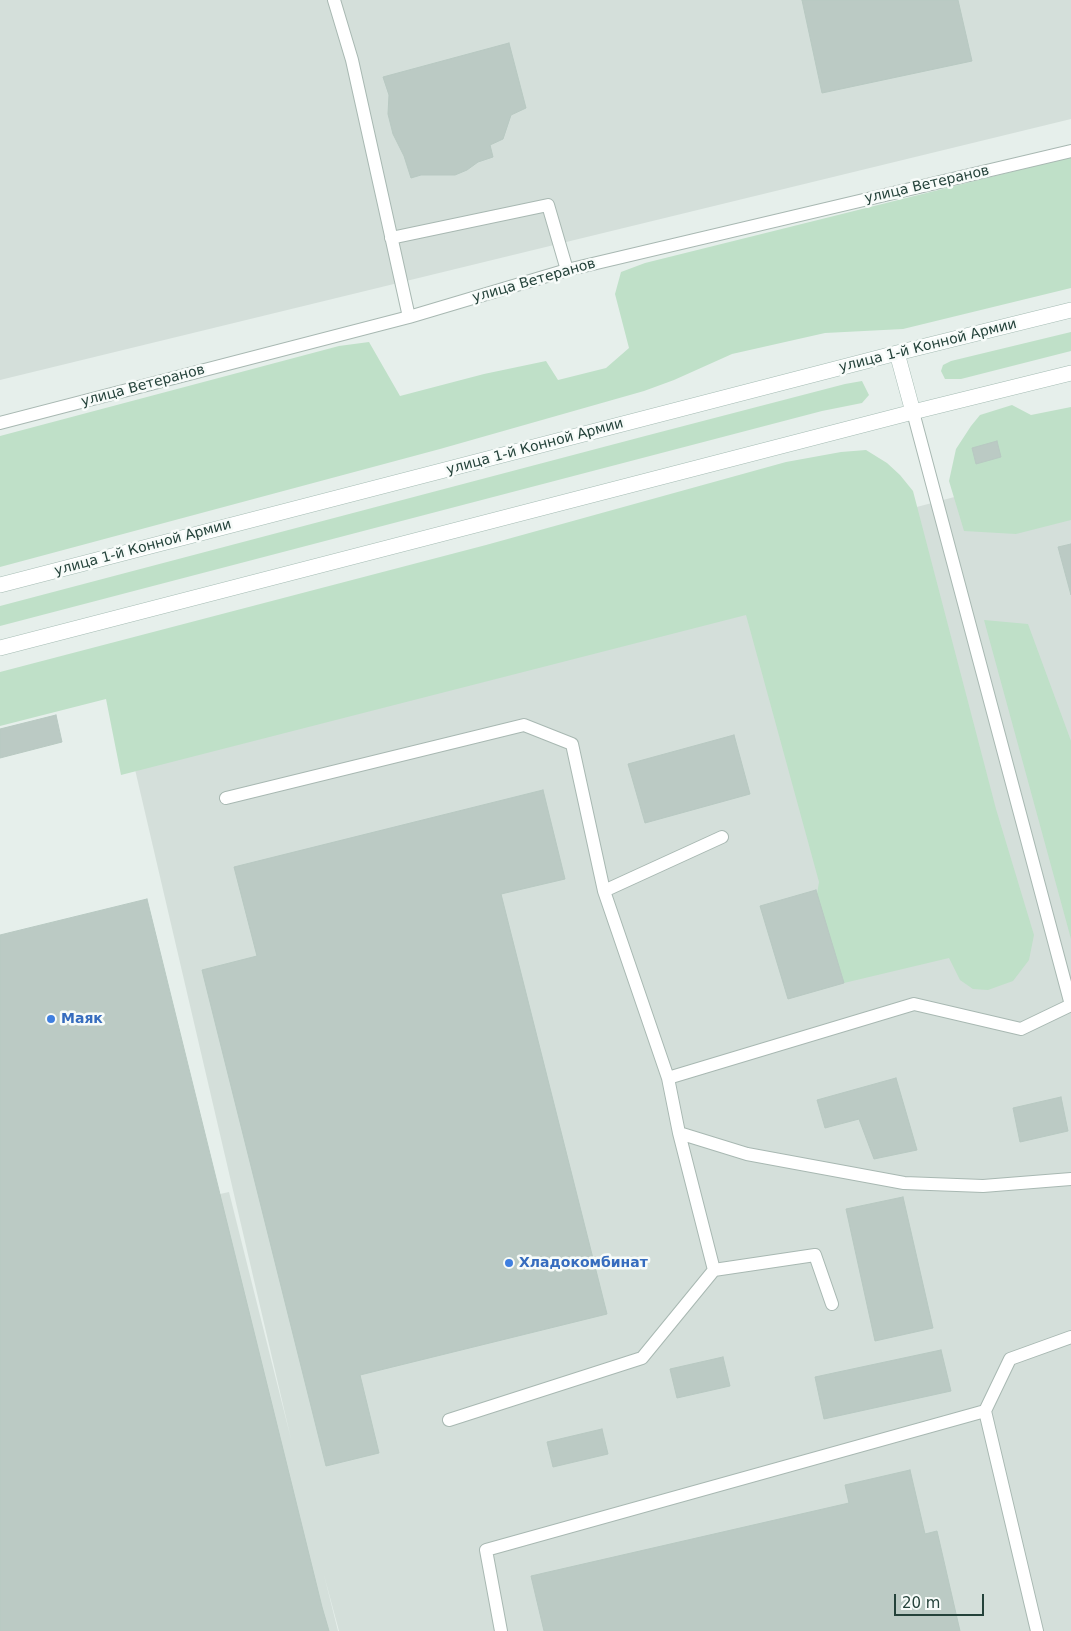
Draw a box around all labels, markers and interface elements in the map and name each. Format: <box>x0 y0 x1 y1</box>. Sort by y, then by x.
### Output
street label: улица Ветеранов <box>863 162 991 208</box>
street label: улица Ветеранов <box>470 255 598 307</box>
street label: улица 1-й Конной Армии <box>837 316 1019 376</box>
street label: улица Ветеранов <box>79 361 207 411</box>
street label: улица 1-й Конной Армии <box>445 415 625 479</box>
street label: улица 1-й Конной Армии <box>53 516 233 580</box>
place label: Маяк <box>61 1011 103 1027</box>
marker: Маяк <box>45 1013 57 1025</box>
place label: Хладокомбинат <box>519 1255 648 1271</box>
marker: Хладокомбинат <box>503 1257 515 1269</box>
scale bar <box>896 1584 986 1616</box>
text: 20 m <box>902 1594 940 1612</box>

